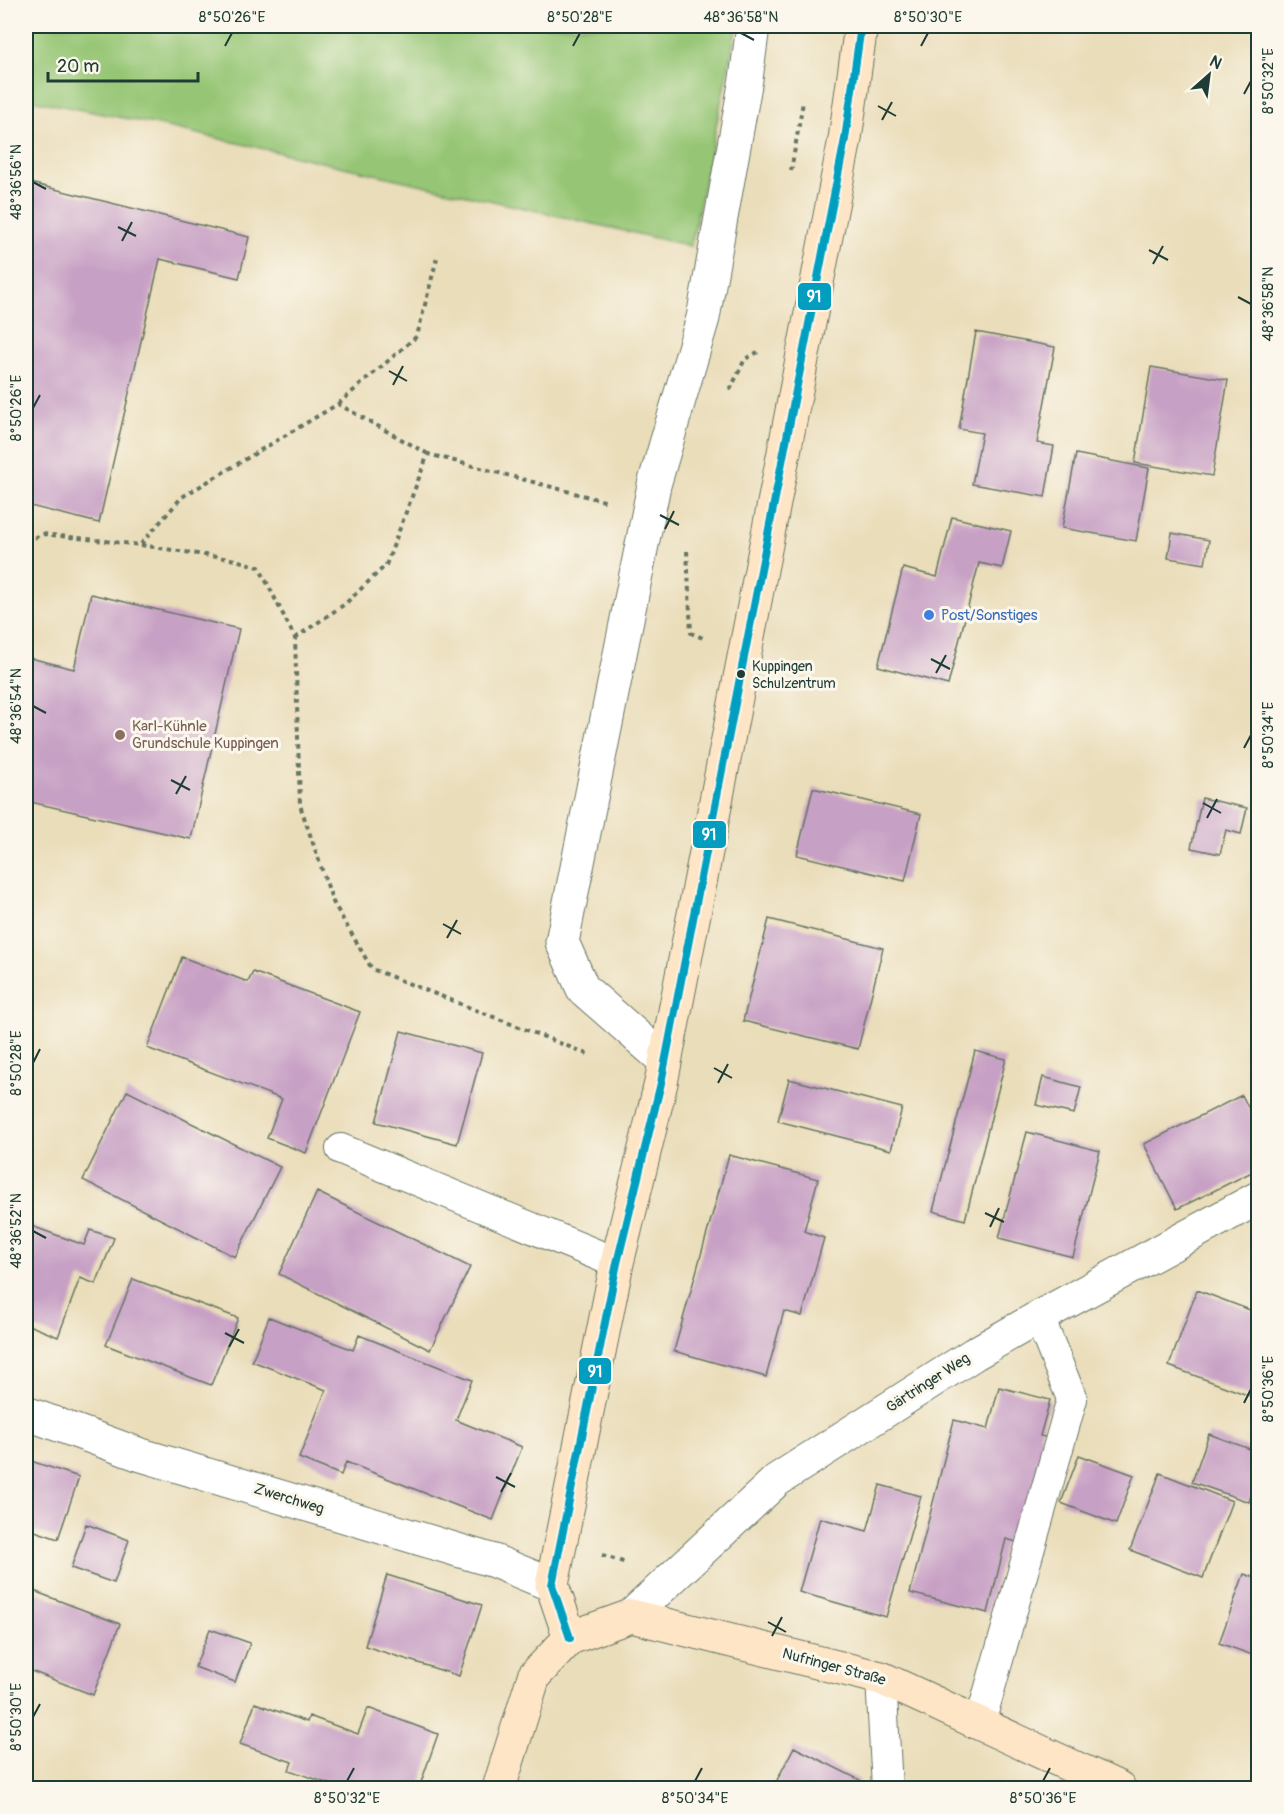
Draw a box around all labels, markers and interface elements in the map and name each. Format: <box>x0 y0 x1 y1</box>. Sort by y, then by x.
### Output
text: 8°50'26"E <box>199 8 265 27</box>
text: 8°50'28"E <box>547 8 613 27</box>
text: 48°36'58"N <box>704 8 778 27</box>
text: 8°50'30"E <box>894 8 962 27</box>
scale bar <box>48 45 198 83</box>
north arrow <box>1179 45 1239 105</box>
text: 8°50'32"E <box>1259 48 1278 114</box>
text: N <box>1206 51 1225 74</box>
text: 20 m <box>57 55 99 78</box>
text: 48°36'56"N <box>7 144 26 220</box>
text: 48°36'58"N <box>1259 267 1278 341</box>
line badge: 91 <box>797 282 832 311</box>
text: 91 <box>807 287 821 307</box>
text: 8°50'26"E <box>7 375 26 441</box>
place label: Post/Sonstiges <box>941 606 1038 625</box>
marker: Post/Sonstiges <box>922 608 936 622</box>
place label: Kuppingen Schulzentrum <box>752 658 836 692</box>
text: 48°36'54"N <box>7 668 26 744</box>
marker: Kuppingen Schulzentrum <box>735 668 747 680</box>
text: 8°50'34"E <box>1259 702 1278 768</box>
place label: Karl-Kühnle Grundschule Kuppingen <box>132 717 279 753</box>
marker: Karl-Kühnle Grundschule Kuppingen <box>113 728 127 742</box>
line badge: 91 <box>692 820 727 849</box>
text: 91 <box>702 825 716 845</box>
text: 8°50'28"E <box>7 1030 26 1096</box>
text: 48°36'52"N <box>7 1193 26 1269</box>
street label: Gärtringer Weg <box>883 1349 973 1417</box>
text: 8°50'36"E <box>1259 1356 1278 1422</box>
line badge: 91 <box>578 1357 612 1385</box>
text: 91 <box>588 1362 602 1382</box>
street label: Zwerchweg <box>252 1479 326 1519</box>
street label: Nufringer Straße <box>780 1644 888 1690</box>
text: 8°50'30"E <box>7 1683 26 1751</box>
text: 8°50'32"E <box>314 1789 380 1808</box>
text: 8°50'34"E <box>662 1789 728 1808</box>
text: 8°50'36"E <box>1010 1789 1076 1808</box>

